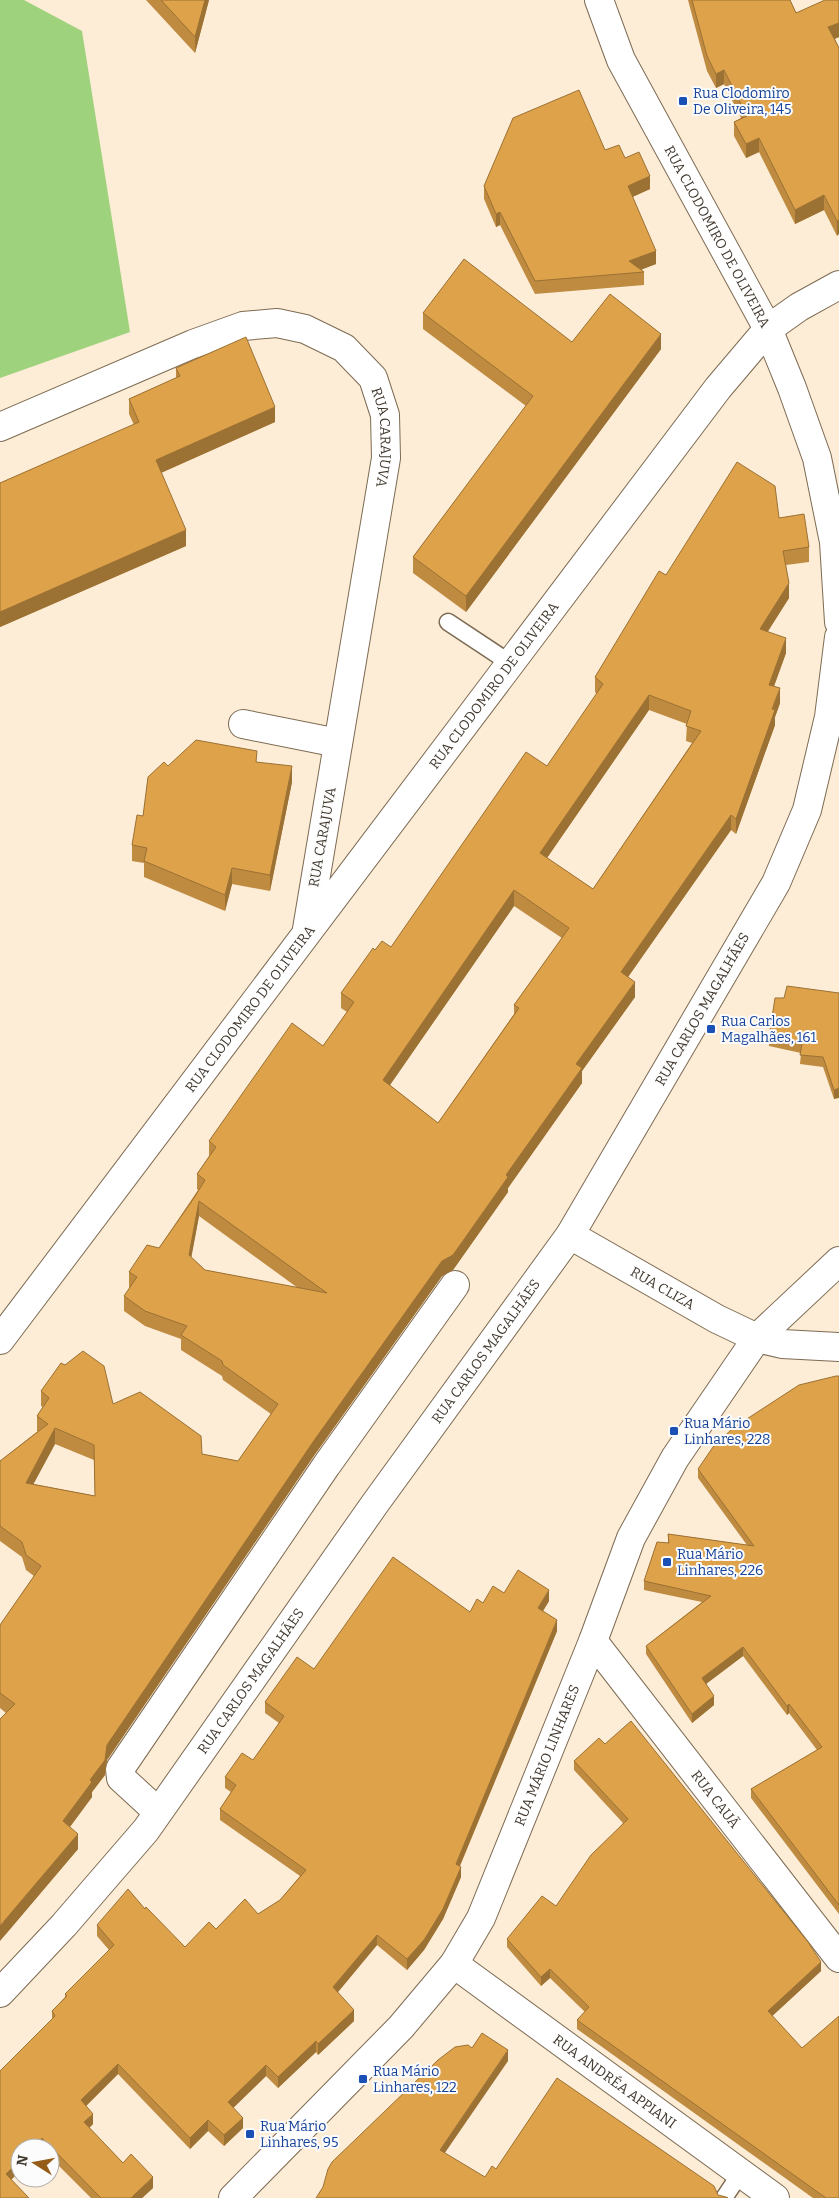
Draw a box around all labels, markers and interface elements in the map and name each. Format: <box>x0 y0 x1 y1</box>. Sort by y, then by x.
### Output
place label: Rua Clodomiro De Oliveira, 145 <box>693 85 791 118</box>
marker: Rua Clodomiro De Oliveira, 145 <box>677 95 689 107</box>
street label: RUA CLODOMIRO DE OLIVEIRA <box>660 143 774 331</box>
street label: RUA CARAJUVA <box>368 385 394 489</box>
street label: RUA CLODOMIRO DE OLIVEIRA <box>426 599 563 772</box>
street label: RUA CARAJUVA <box>305 786 340 889</box>
street label: RUA CLODOMIRO DE OLIVEIRA <box>182 922 319 1096</box>
street label: RUA CARLOS MAGALHÃES <box>652 930 753 1089</box>
place label: Rua Carlos Magalhães, 161 <box>721 1013 816 1046</box>
marker: Rua Carlos Magalhães, 161 <box>705 1023 717 1035</box>
street label: RUA CLIZA <box>627 1263 698 1313</box>
street label: RUA CARLOS MAGALHÃES <box>428 1276 544 1427</box>
place label: Rua Mário Linhares, 228 <box>684 1415 770 1448</box>
marker: Rua Mário Linhares, 228 <box>668 1425 680 1437</box>
place label: Rua Mário Linhares, 226 <box>677 1546 763 1579</box>
marker: Rua Mário Linhares, 226 <box>661 1556 673 1568</box>
street label: RUA CARLOS MAGALHÃES <box>194 1605 308 1757</box>
street label: RUA MÁRIO LINHARES <box>511 1682 583 1828</box>
street label: RUA CAUÃ <box>687 1767 743 1832</box>
street label: RUA ANDRÉA APPIANI <box>550 2031 679 2132</box>
place label: Rua Mário Linhares, 122 <box>373 2063 457 2096</box>
marker: Rua Mário Linhares, 122 <box>357 2073 369 2085</box>
place label: Rua Mário Linhares, 95 <box>260 2118 338 2151</box>
marker: Rua Mário Linhares, 95 <box>244 2128 256 2140</box>
north arrow <box>10 2138 60 2188</box>
text: N <box>13 2154 32 2168</box>

